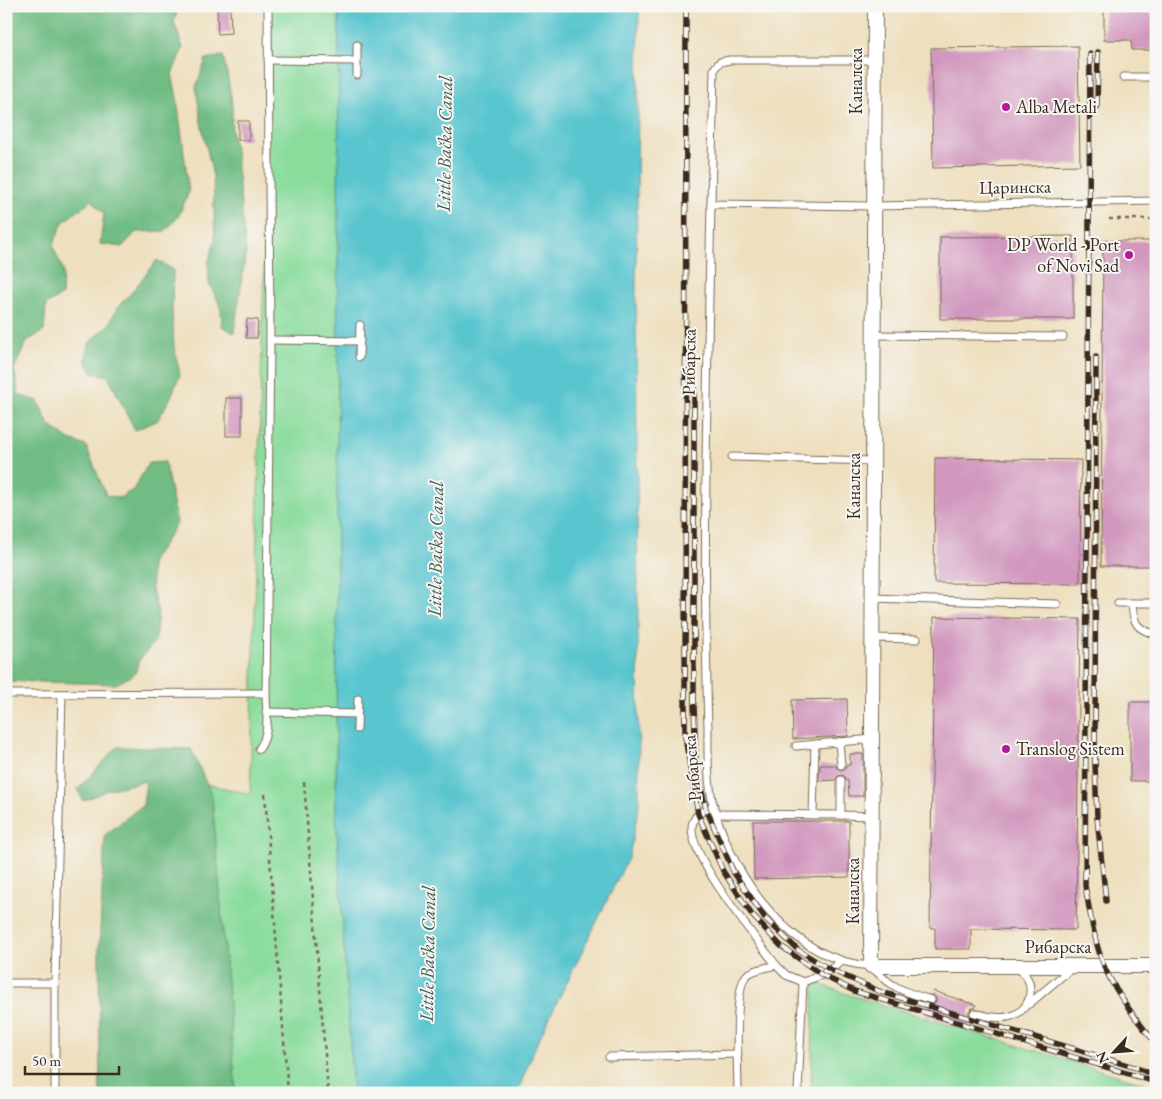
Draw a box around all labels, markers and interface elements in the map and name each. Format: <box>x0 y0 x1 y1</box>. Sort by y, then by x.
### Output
street label: Каналска <box>844 47 867 114</box>
water label: Little Bačka Canal <box>431 75 458 213</box>
place label: Alba Metali <box>1015 95 1097 118</box>
marker: Alba Metali <box>1000 101 1012 113</box>
street label: Царинска <box>979 174 1052 199</box>
place label: DP World - Port of Novi Sad <box>1007 233 1120 277</box>
marker: DP World - Port of Novi Sad <box>1123 249 1135 261</box>
street label: Рибарска <box>676 328 701 396</box>
street label: Каналска <box>842 452 865 519</box>
water label: Little Bačka Canal <box>422 480 449 618</box>
street label: Рибарска <box>677 733 706 802</box>
place label: Translog Sistem <box>1016 737 1125 760</box>
marker: Translog Sistem <box>1000 743 1012 755</box>
street label: Каналска <box>841 857 864 924</box>
water label: Little Bačka Canal <box>414 885 441 1023</box>
street label: Рибарска <box>1025 935 1092 958</box>
north arrow <box>1090 1026 1140 1076</box>
scale bar <box>25 1044 119 1076</box>
text: N <box>1091 1048 1113 1067</box>
text: 50 m <box>32 1051 61 1070</box>

